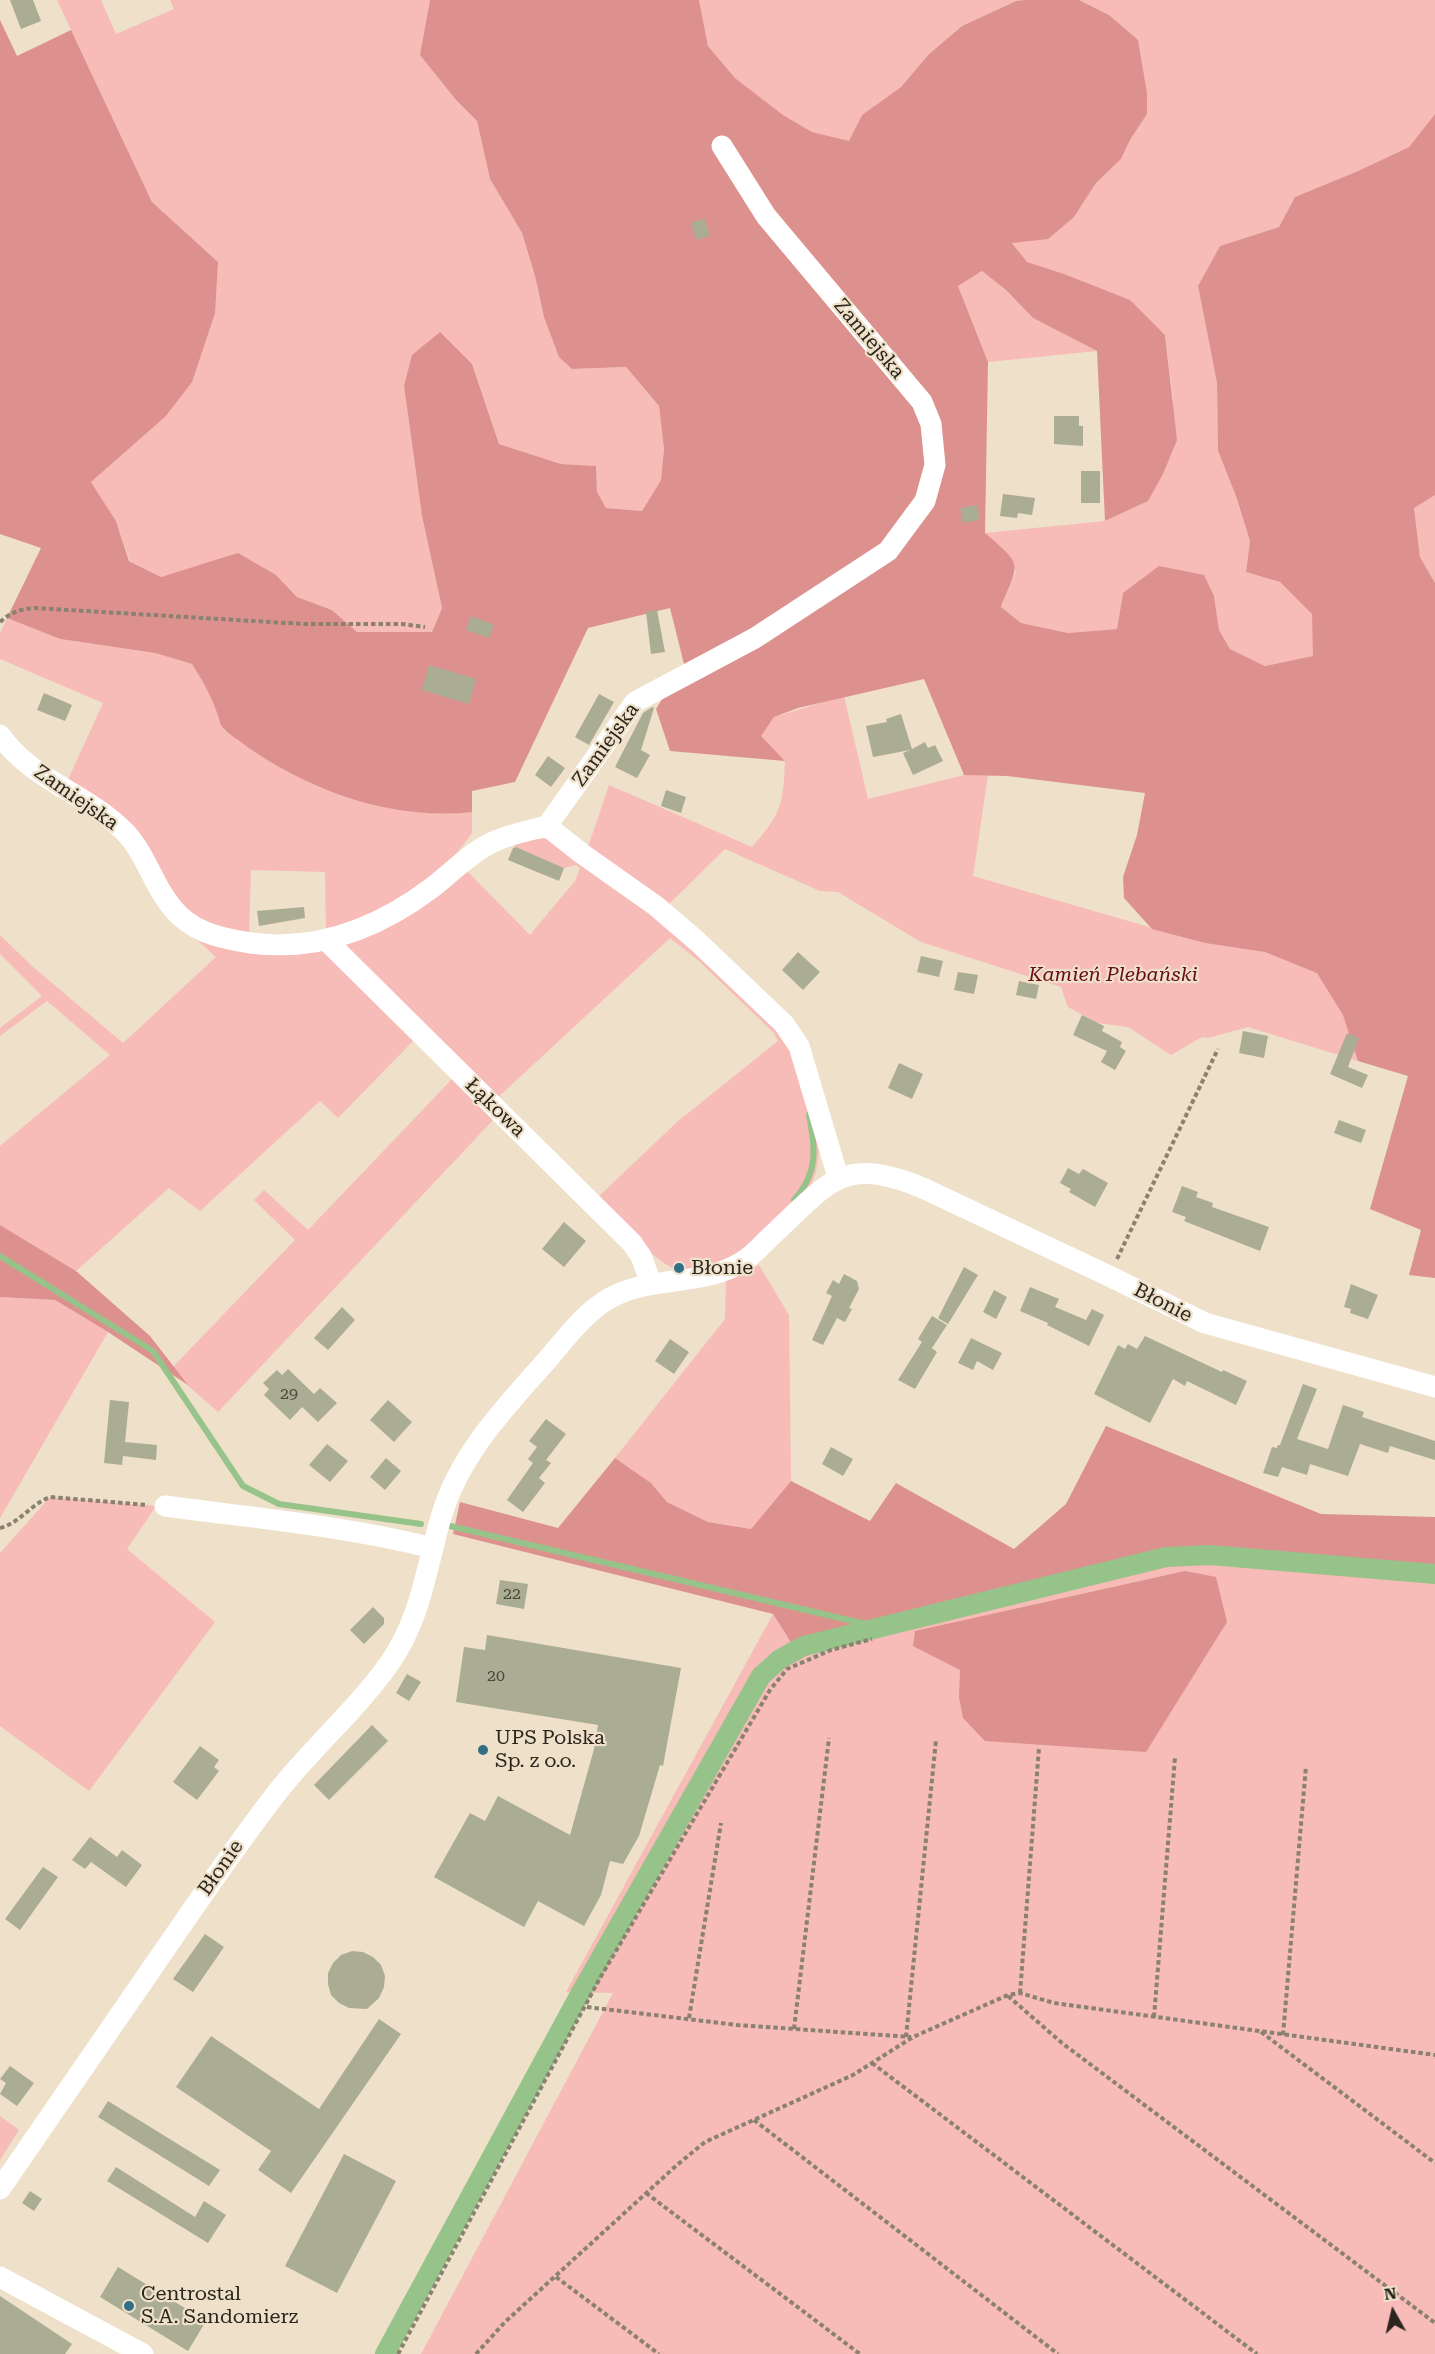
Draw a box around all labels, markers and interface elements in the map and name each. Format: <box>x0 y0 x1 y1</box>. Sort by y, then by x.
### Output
street label: Zamiejska <box>829 294 909 384</box>
street label: Zamiejska <box>568 699 644 791</box>
street label: Zamiejska <box>29 760 123 836</box>
park label: Kamień Plebański <box>1028 963 1198 987</box>
street label: Łąkowa <box>460 1074 530 1142</box>
place label: Błonie <box>691 1256 753 1280</box>
marker: Błonie <box>672 1261 686 1275</box>
street label: Błonie <box>1130 1278 1196 1328</box>
house number: 29 <box>280 1384 298 1404</box>
house number: 22 <box>503 1584 521 1604</box>
house number: 20 <box>487 1666 505 1686</box>
place label: UPS Polska Sp. z o.o. <box>495 1726 605 1773</box>
marker: UPS Polska Sp. z o.o. <box>476 1743 490 1757</box>
street label: Błonie <box>193 1836 249 1900</box>
place label: Centrostal S.A. Sandomierz <box>141 2282 298 2329</box>
north arrow <box>1363 2282 1423 2342</box>
text: N <box>1383 2283 1398 2304</box>
marker: Centrostal S.A. Sandomierz <box>122 2299 136 2313</box>

